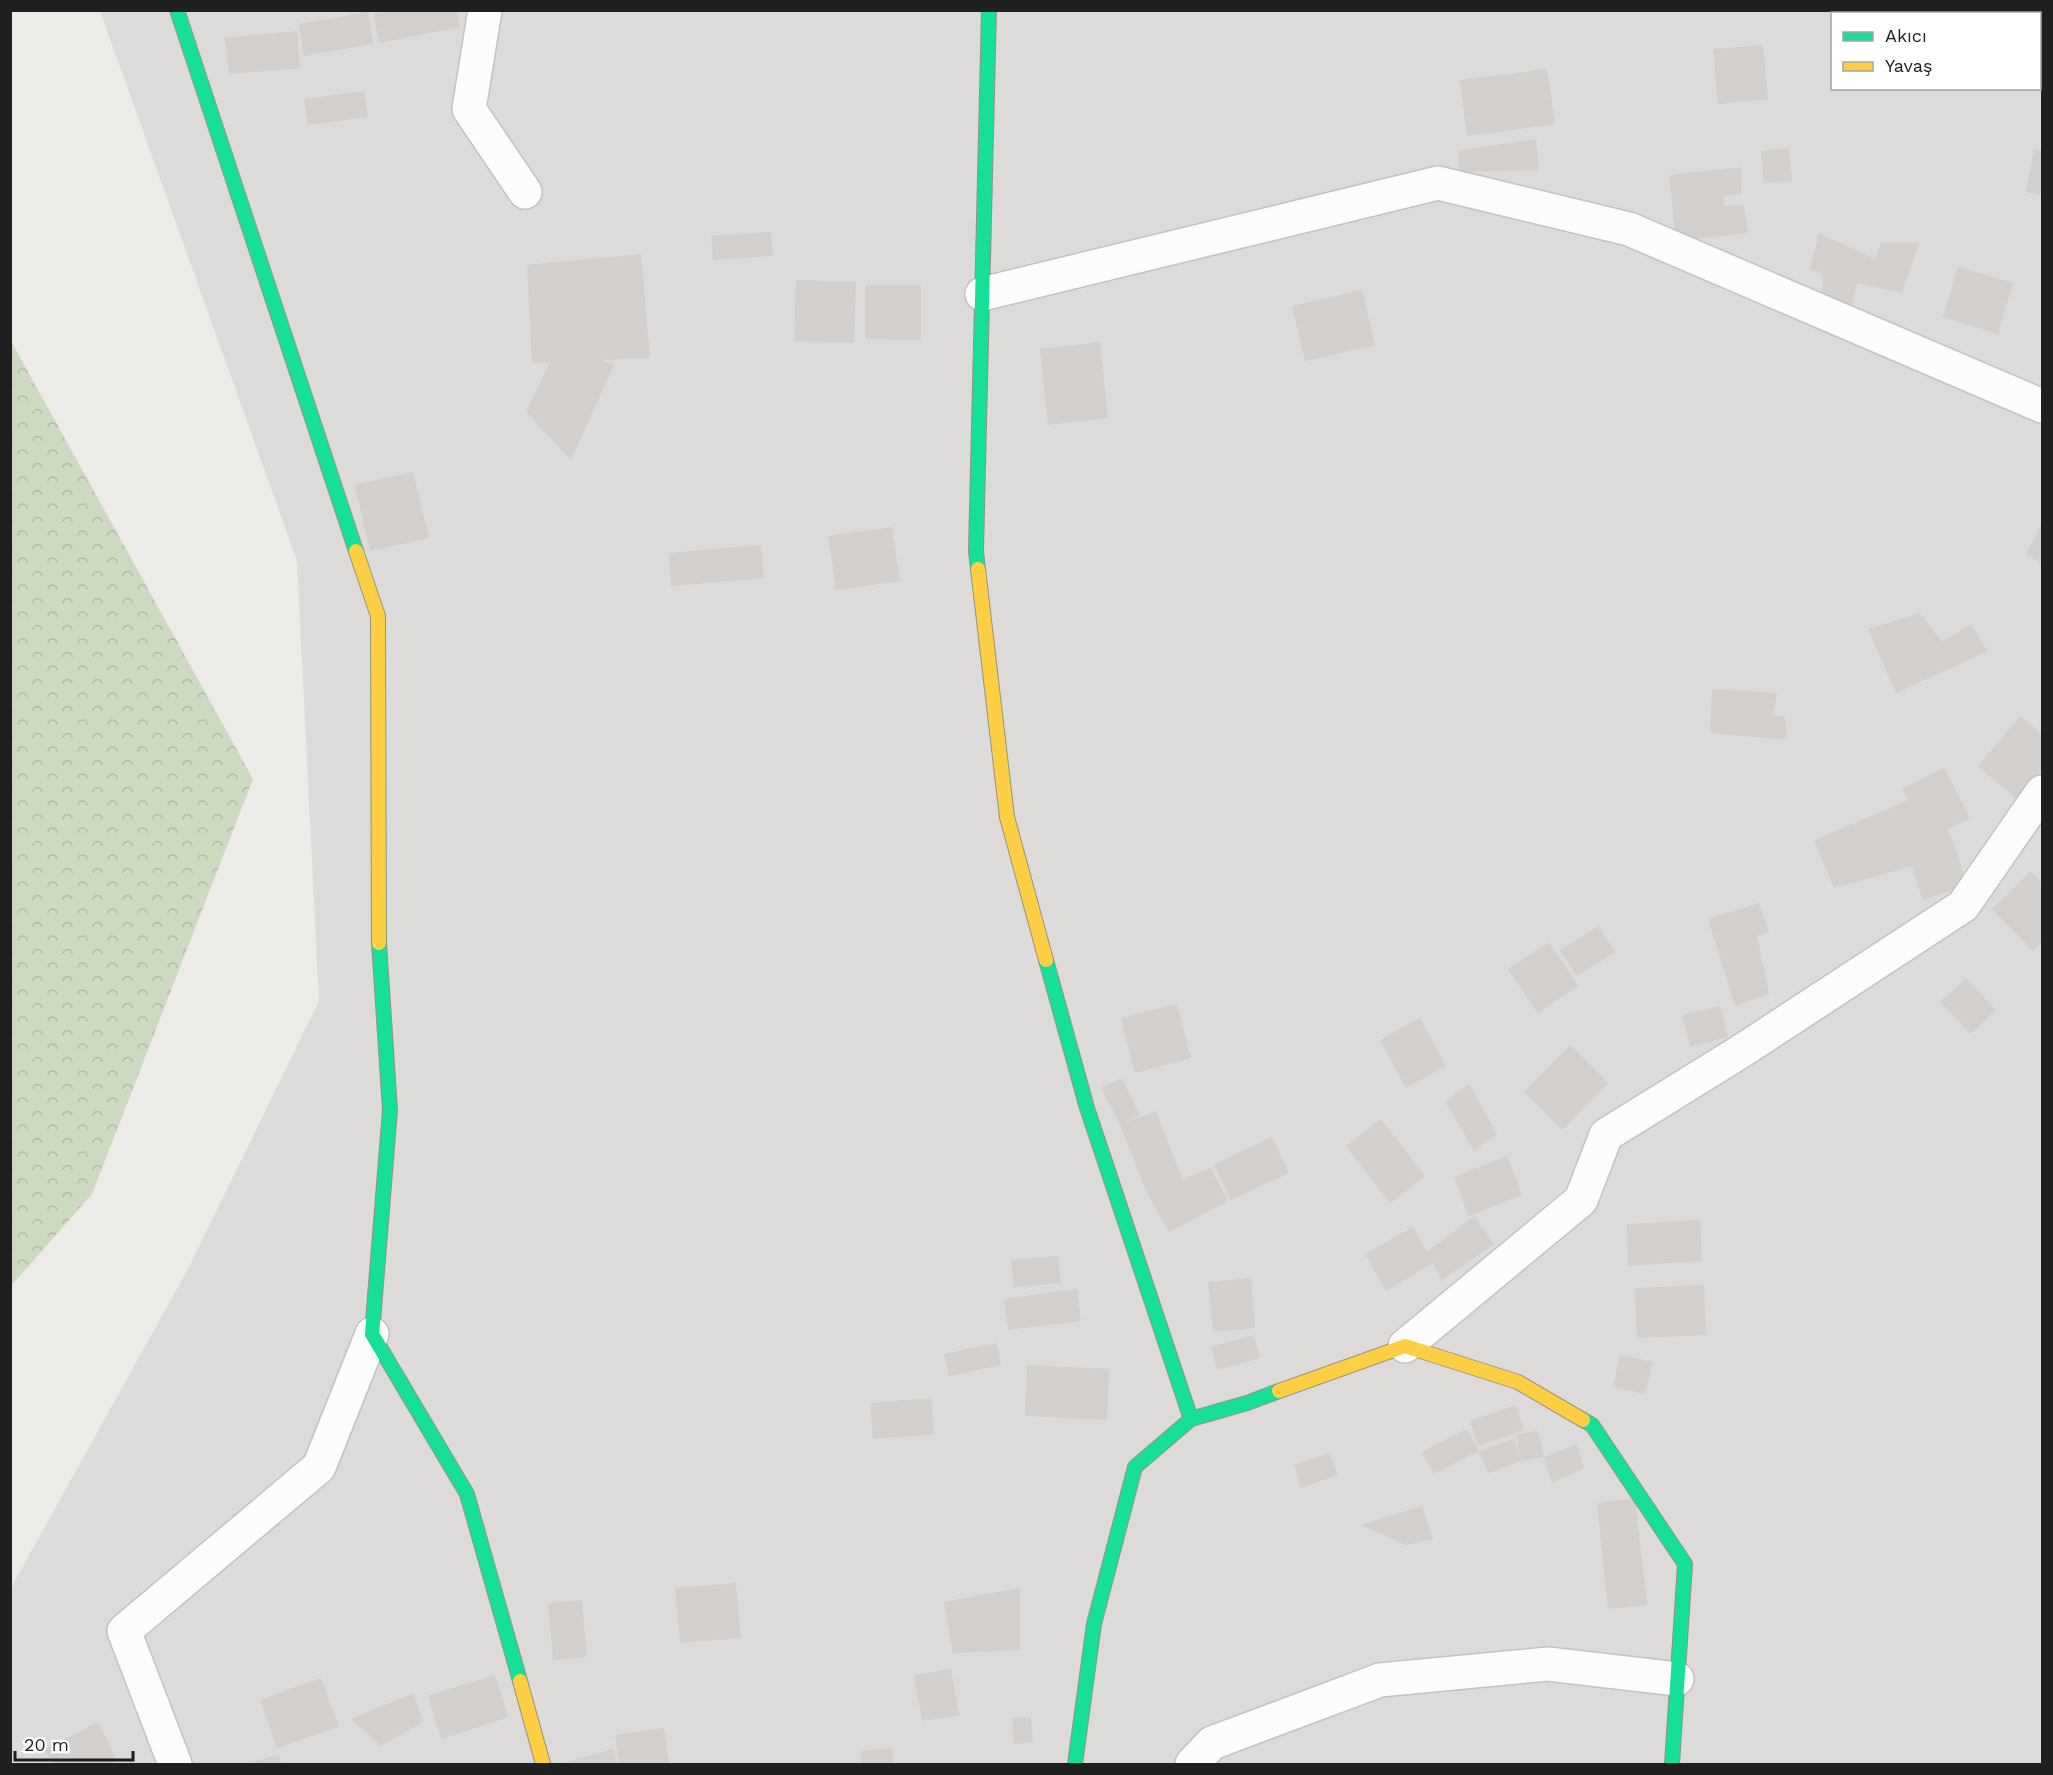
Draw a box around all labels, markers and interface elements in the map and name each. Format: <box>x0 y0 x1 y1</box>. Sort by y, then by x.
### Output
legend <box>1831 12 2041 90</box>
text: Akıcı <box>1885 25 1927 46</box>
text: Yavaş <box>1885 55 1932 76</box>
scale bar <box>15 1724 134 1762</box>
text: 20 m <box>24 1734 69 1755</box>

